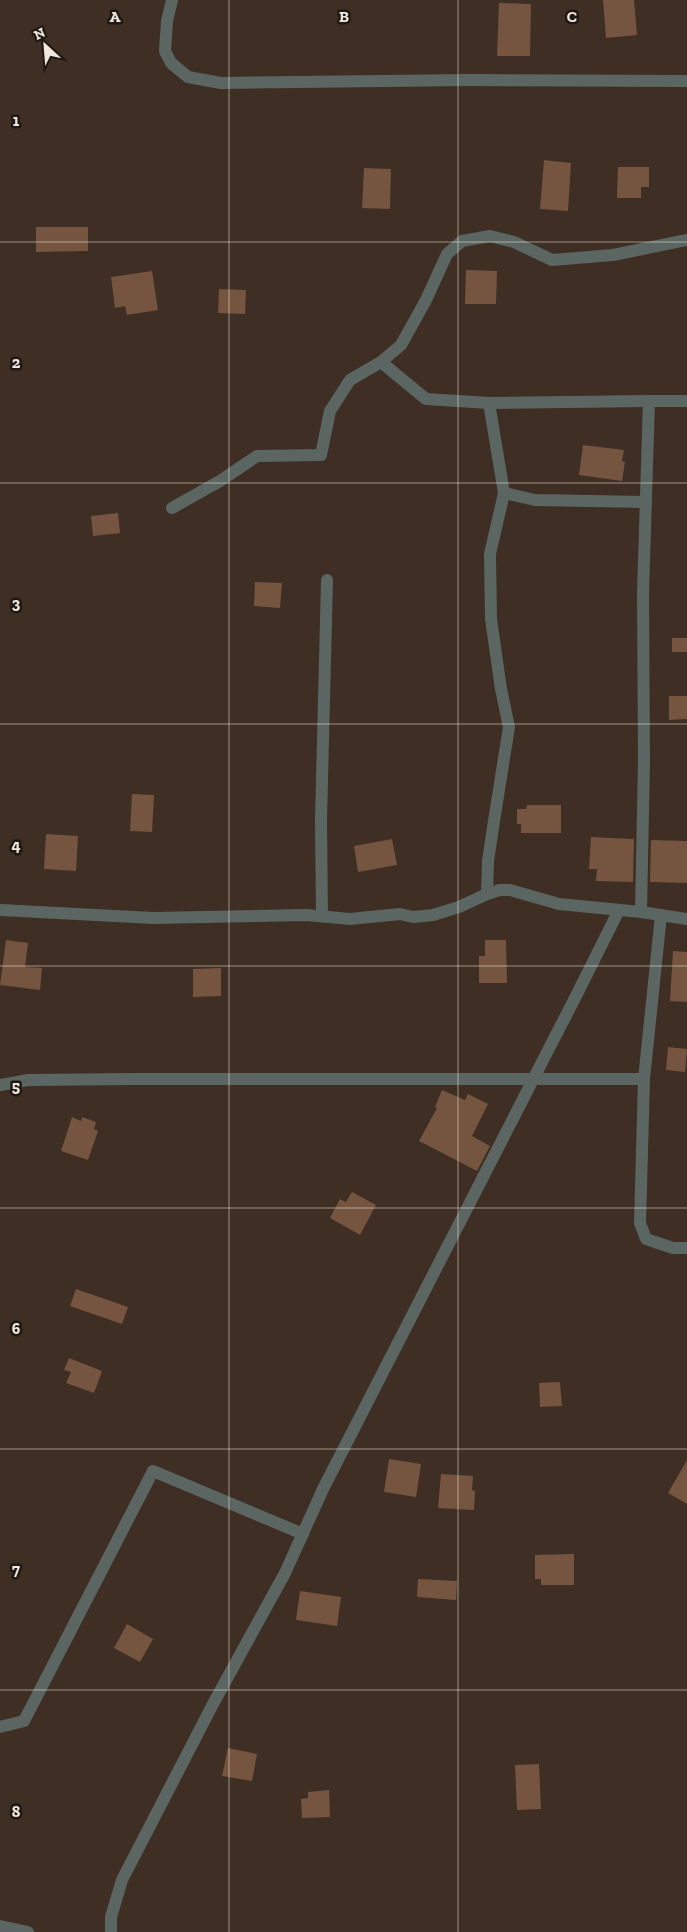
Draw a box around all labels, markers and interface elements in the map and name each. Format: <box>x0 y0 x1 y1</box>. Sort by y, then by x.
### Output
text: A <box>110 7 121 26</box>
text: B <box>339 7 349 26</box>
text: C <box>567 7 577 26</box>
north arrow <box>20 20 70 70</box>
text: N <box>31 24 48 44</box>
text: 1 <box>13 111 20 130</box>
text: 2 <box>12 353 21 372</box>
text: 3 <box>12 594 21 613</box>
text: 4 <box>11 836 21 855</box>
text: 5 <box>12 1077 20 1096</box>
text: 6 <box>12 1319 21 1338</box>
text: 7 <box>12 1560 20 1579</box>
text: 8 <box>12 1802 21 1821</box>

